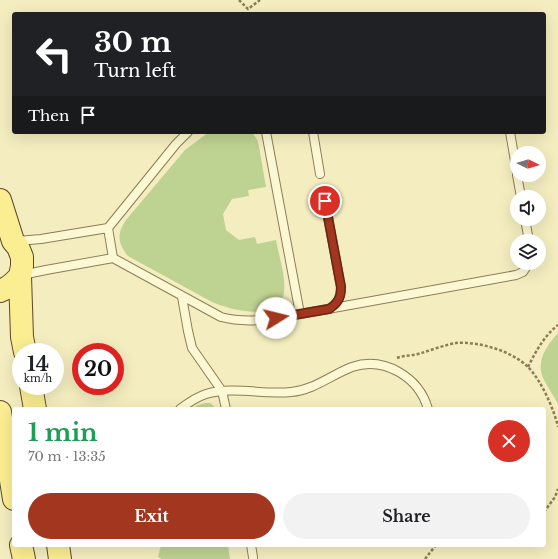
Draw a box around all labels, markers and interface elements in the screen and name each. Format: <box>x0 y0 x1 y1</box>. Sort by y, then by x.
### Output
text: 30 m <box>94 25 171 60</box>
icon: left <box>28 28 80 80</box>
text: Turn left <box>94 60 176 82</box>
icon: arrive <box>77 104 99 126</box>
text: Then <box>28 106 69 125</box>
north arrow <box>510 146 546 182</box>
map controls <box>510 146 546 270</box>
pin <box>308 184 342 218</box>
icon: arrive <box>314 190 336 212</box>
button: sound <box>510 190 546 226</box>
button: layers <box>510 234 546 270</box>
position arrow <box>255 297 297 339</box>
speed limit sign: 20 <box>72 343 124 395</box>
text: 14 <box>27 352 49 376</box>
text: km/h <box>24 372 52 385</box>
text: 1 min <box>28 418 98 447</box>
button: close <box>488 420 530 462</box>
text: 70 m · 13:35 <box>28 448 106 465</box>
button: Exit <box>28 493 275 539</box>
button: Share <box>283 493 530 539</box>

